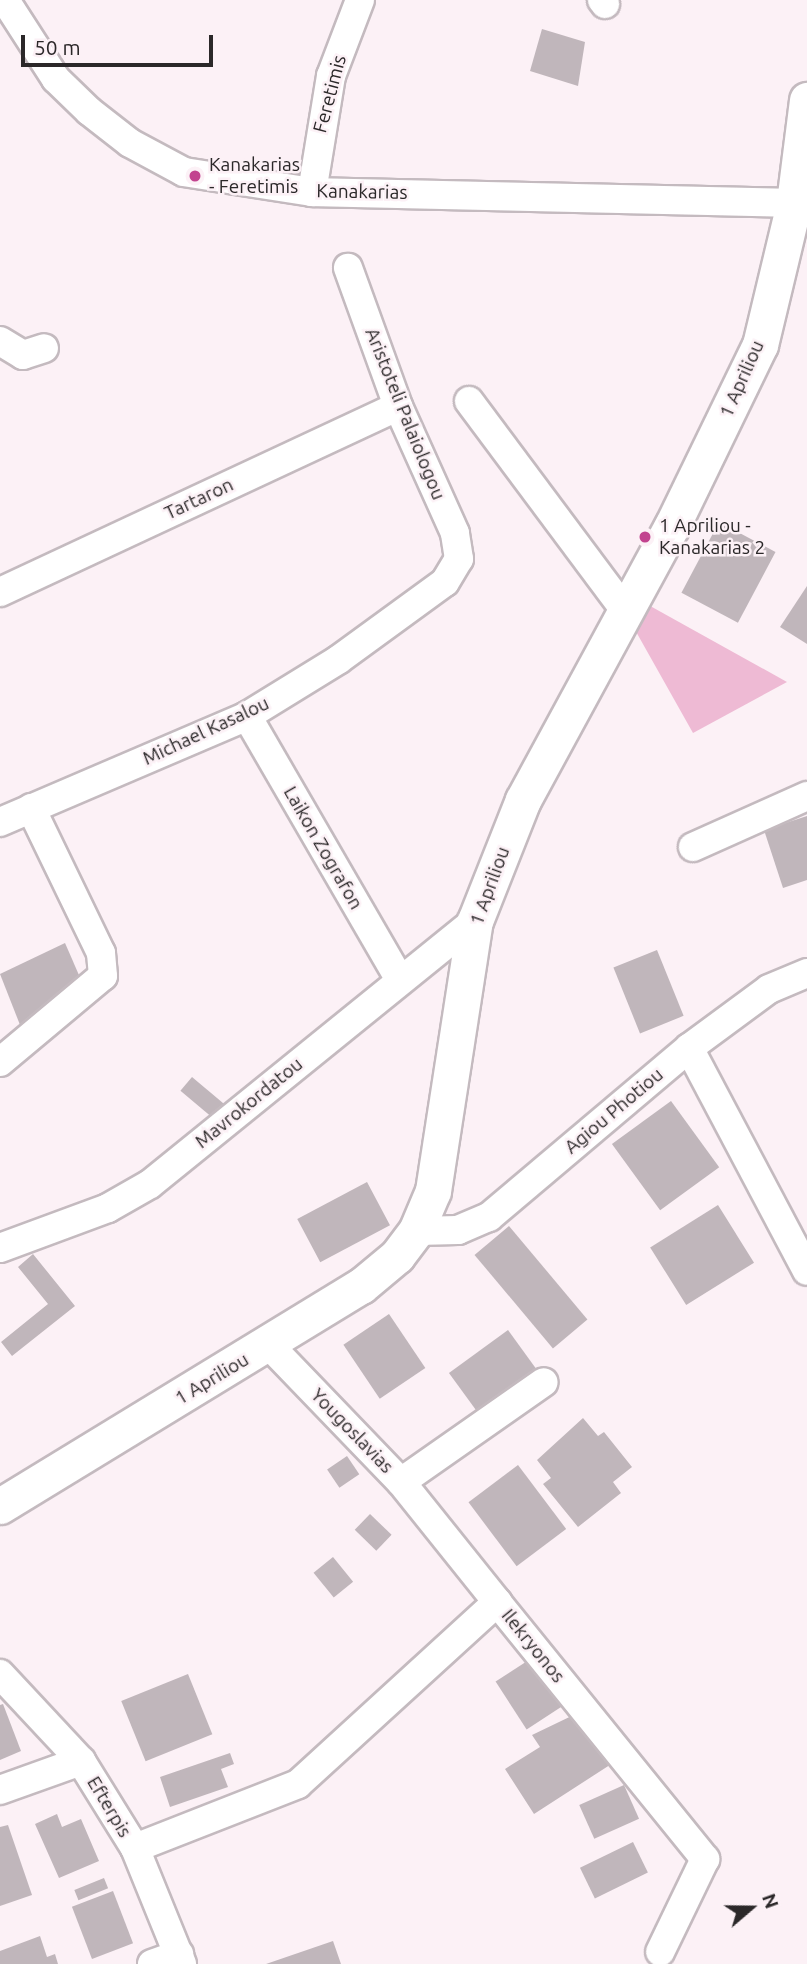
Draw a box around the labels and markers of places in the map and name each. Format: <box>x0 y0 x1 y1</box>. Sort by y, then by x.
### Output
place label: Kanakarias - Feretimis <box>209 154 300 198</box>
marker: Kanakarias - Feretimis <box>187 168 203 184</box>
place label: 1 Apriliou - Kanakarias 2 <box>659 515 765 559</box>
marker: 1 Apriliou - Kanakarias 2 <box>637 529 653 545</box>

